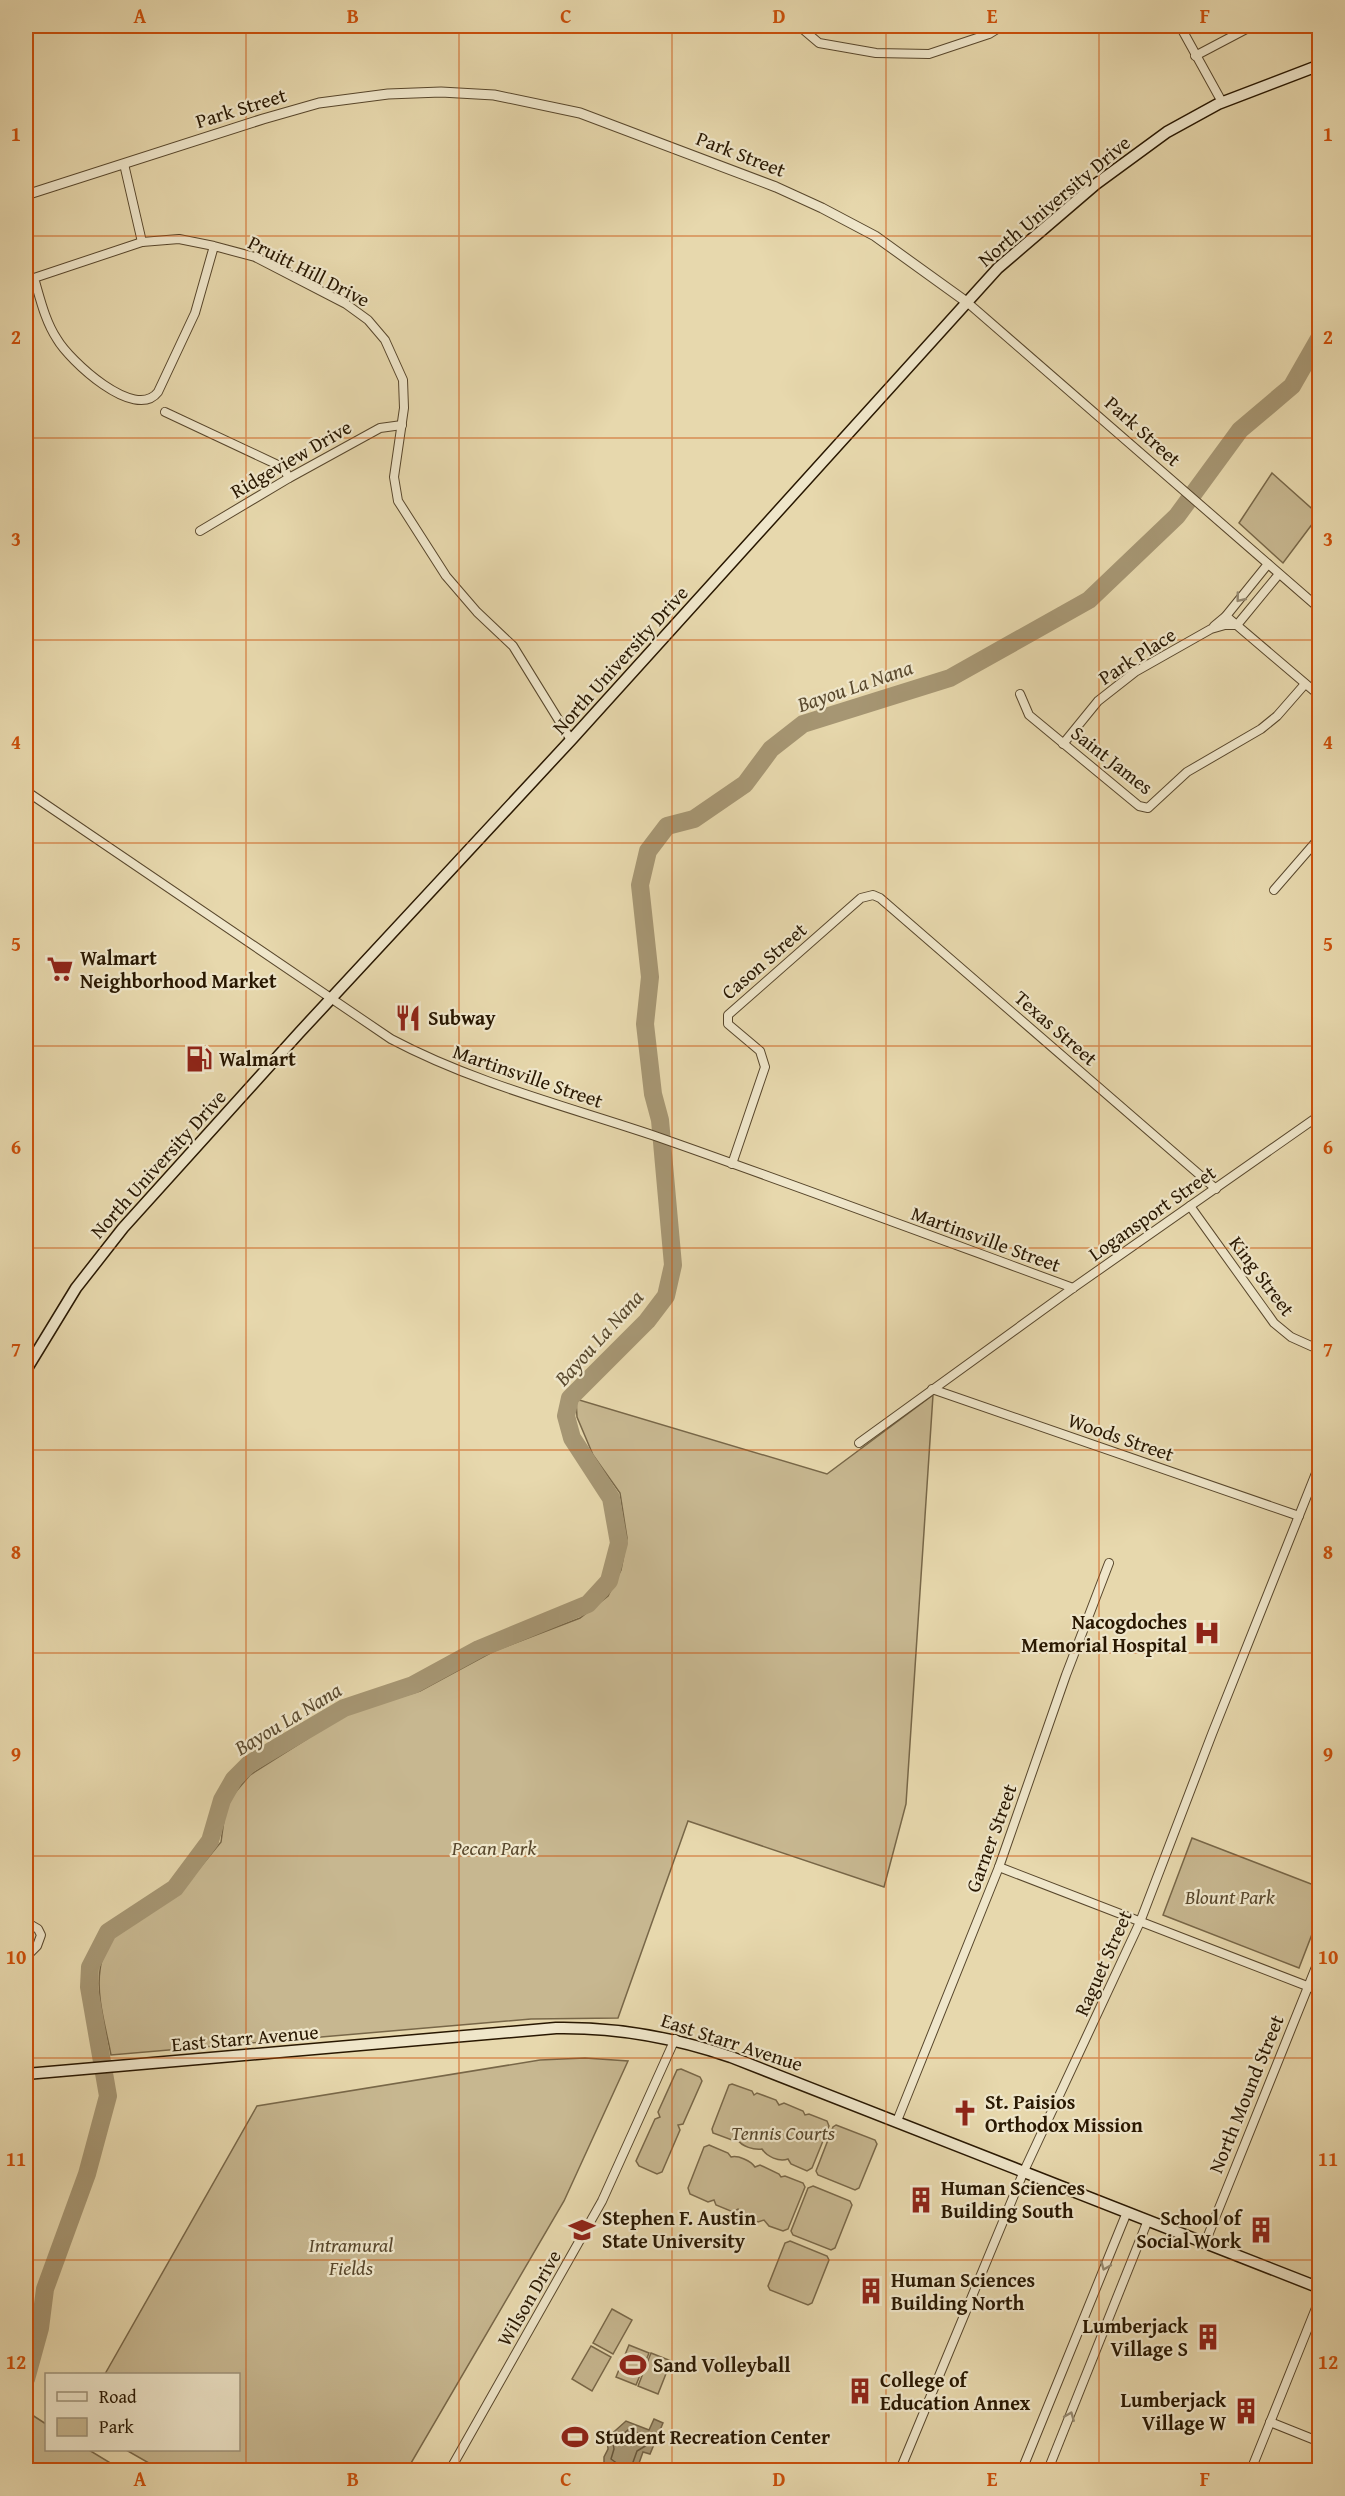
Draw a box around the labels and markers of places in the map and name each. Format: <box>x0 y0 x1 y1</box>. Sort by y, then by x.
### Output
place label: Walmart Neighborhood Market <box>80 943 277 995</box>
supermarket icon: Walmart Neighborhood Market <box>45 954 75 984</box>
restaurant icon: Subway <box>393 1003 423 1033</box>
place label: Subway <box>428 1003 496 1032</box>
fuel station icon: Walmart <box>184 1044 214 1074</box>
place label: Walmart <box>219 1044 296 1073</box>
place label: Nacogdoches Memorial Hospital <box>1021 1607 1187 1659</box>
hospital icon: Nacogdoches Memorial Hospital <box>1192 1618 1222 1648</box>
place label: St. Paisios Orthodox Mission <box>985 2087 1143 2139</box>
church icon: St. Paisios Orthodox Mission <box>950 2098 980 2128</box>
place label: Human Sciences Building South <box>941 2173 1085 2225</box>
building icon: Human Sciences Building South <box>906 2185 936 2215</box>
place label: Stephen F. Austin State University <box>602 2203 756 2255</box>
place label: School of Social Work <box>1136 2203 1243 2255</box>
school or university icon: Stephen F. Austin State University <box>567 2215 597 2245</box>
building icon: School of Social Work <box>1246 2215 1276 2245</box>
place label: Human Sciences Building North <box>891 2265 1035 2317</box>
building icon: Human Sciences Building North <box>856 2276 886 2306</box>
place label: Lumberjack Village S <box>1083 2311 1189 2363</box>
building icon: Lumberjack Village S <box>1193 2322 1223 2352</box>
sports icon: Sand Volleyball <box>618 2350 648 2380</box>
place label: Sand Volleyball <box>653 2350 790 2379</box>
place label: College of Education Annex <box>880 2365 1031 2417</box>
building icon: College of Education Annex <box>845 2376 875 2406</box>
place label: Lumberjack Village W <box>1121 2385 1227 2437</box>
building icon: Lumberjack Village W <box>1231 2396 1261 2426</box>
sports icon: Student Recreation Center <box>560 2422 590 2452</box>
place label: Student Recreation Center <box>595 2422 830 2451</box>

